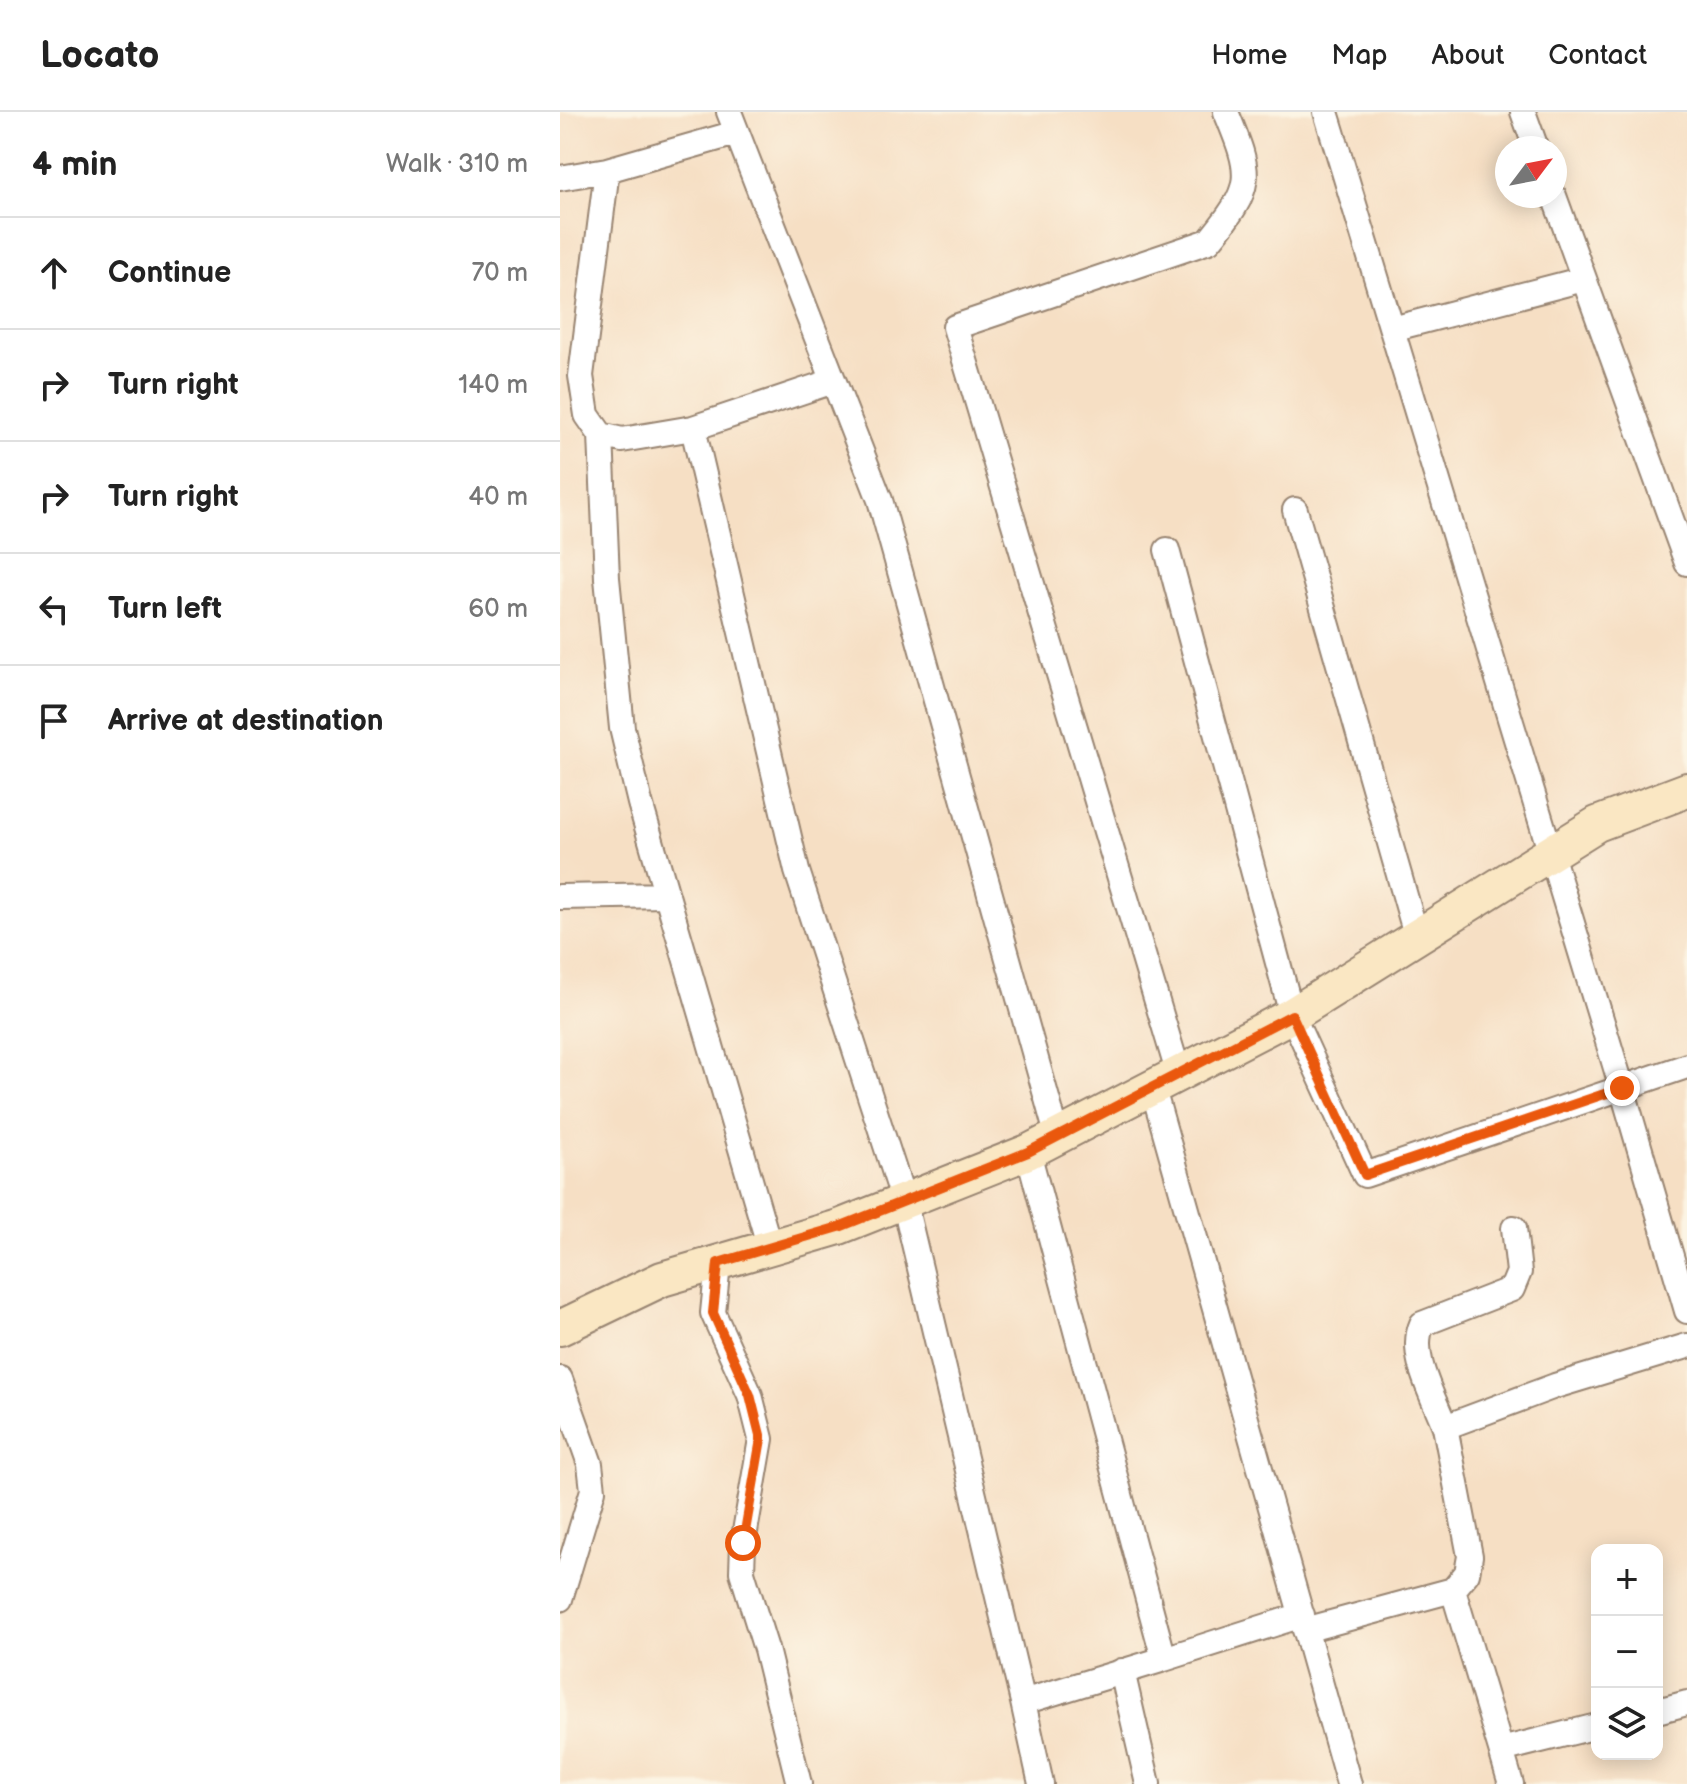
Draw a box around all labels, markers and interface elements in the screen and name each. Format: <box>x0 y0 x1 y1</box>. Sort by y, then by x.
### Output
text: Locato <box>40 33 159 78</box>
text: Home <box>1211 39 1287 72</box>
text: Map <box>1331 39 1388 72</box>
text: About <box>1432 39 1504 72</box>
text: Contact <box>1548 39 1647 72</box>
north arrow <box>1495 136 1567 208</box>
text: 4 min <box>32 144 118 185</box>
text: Walk · 310 m <box>386 149 528 180</box>
icon: ahead <box>32 251 76 295</box>
text: Continue <box>108 255 231 291</box>
text: 70 m <box>471 258 528 289</box>
icon: right <box>32 363 76 407</box>
text: Turn right <box>108 367 239 403</box>
text: 140 m <box>458 370 528 401</box>
icon: right <box>32 475 76 519</box>
text: Turn right <box>108 479 239 515</box>
text: 40 m <box>468 482 528 513</box>
icon: left <box>32 587 76 631</box>
text: Turn left <box>108 591 222 627</box>
text: 60 m <box>468 594 528 625</box>
icon: arrive <box>32 699 76 743</box>
text: Arrive at destination <box>108 703 384 739</box>
route end <box>1604 1070 1640 1106</box>
route start <box>725 1525 761 1561</box>
map controls <box>1591 1544 1663 1760</box>
button: + <box>1591 1544 1663 1616</box>
button: − <box>1591 1616 1663 1688</box>
button: layers <box>1591 1688 1663 1760</box>

